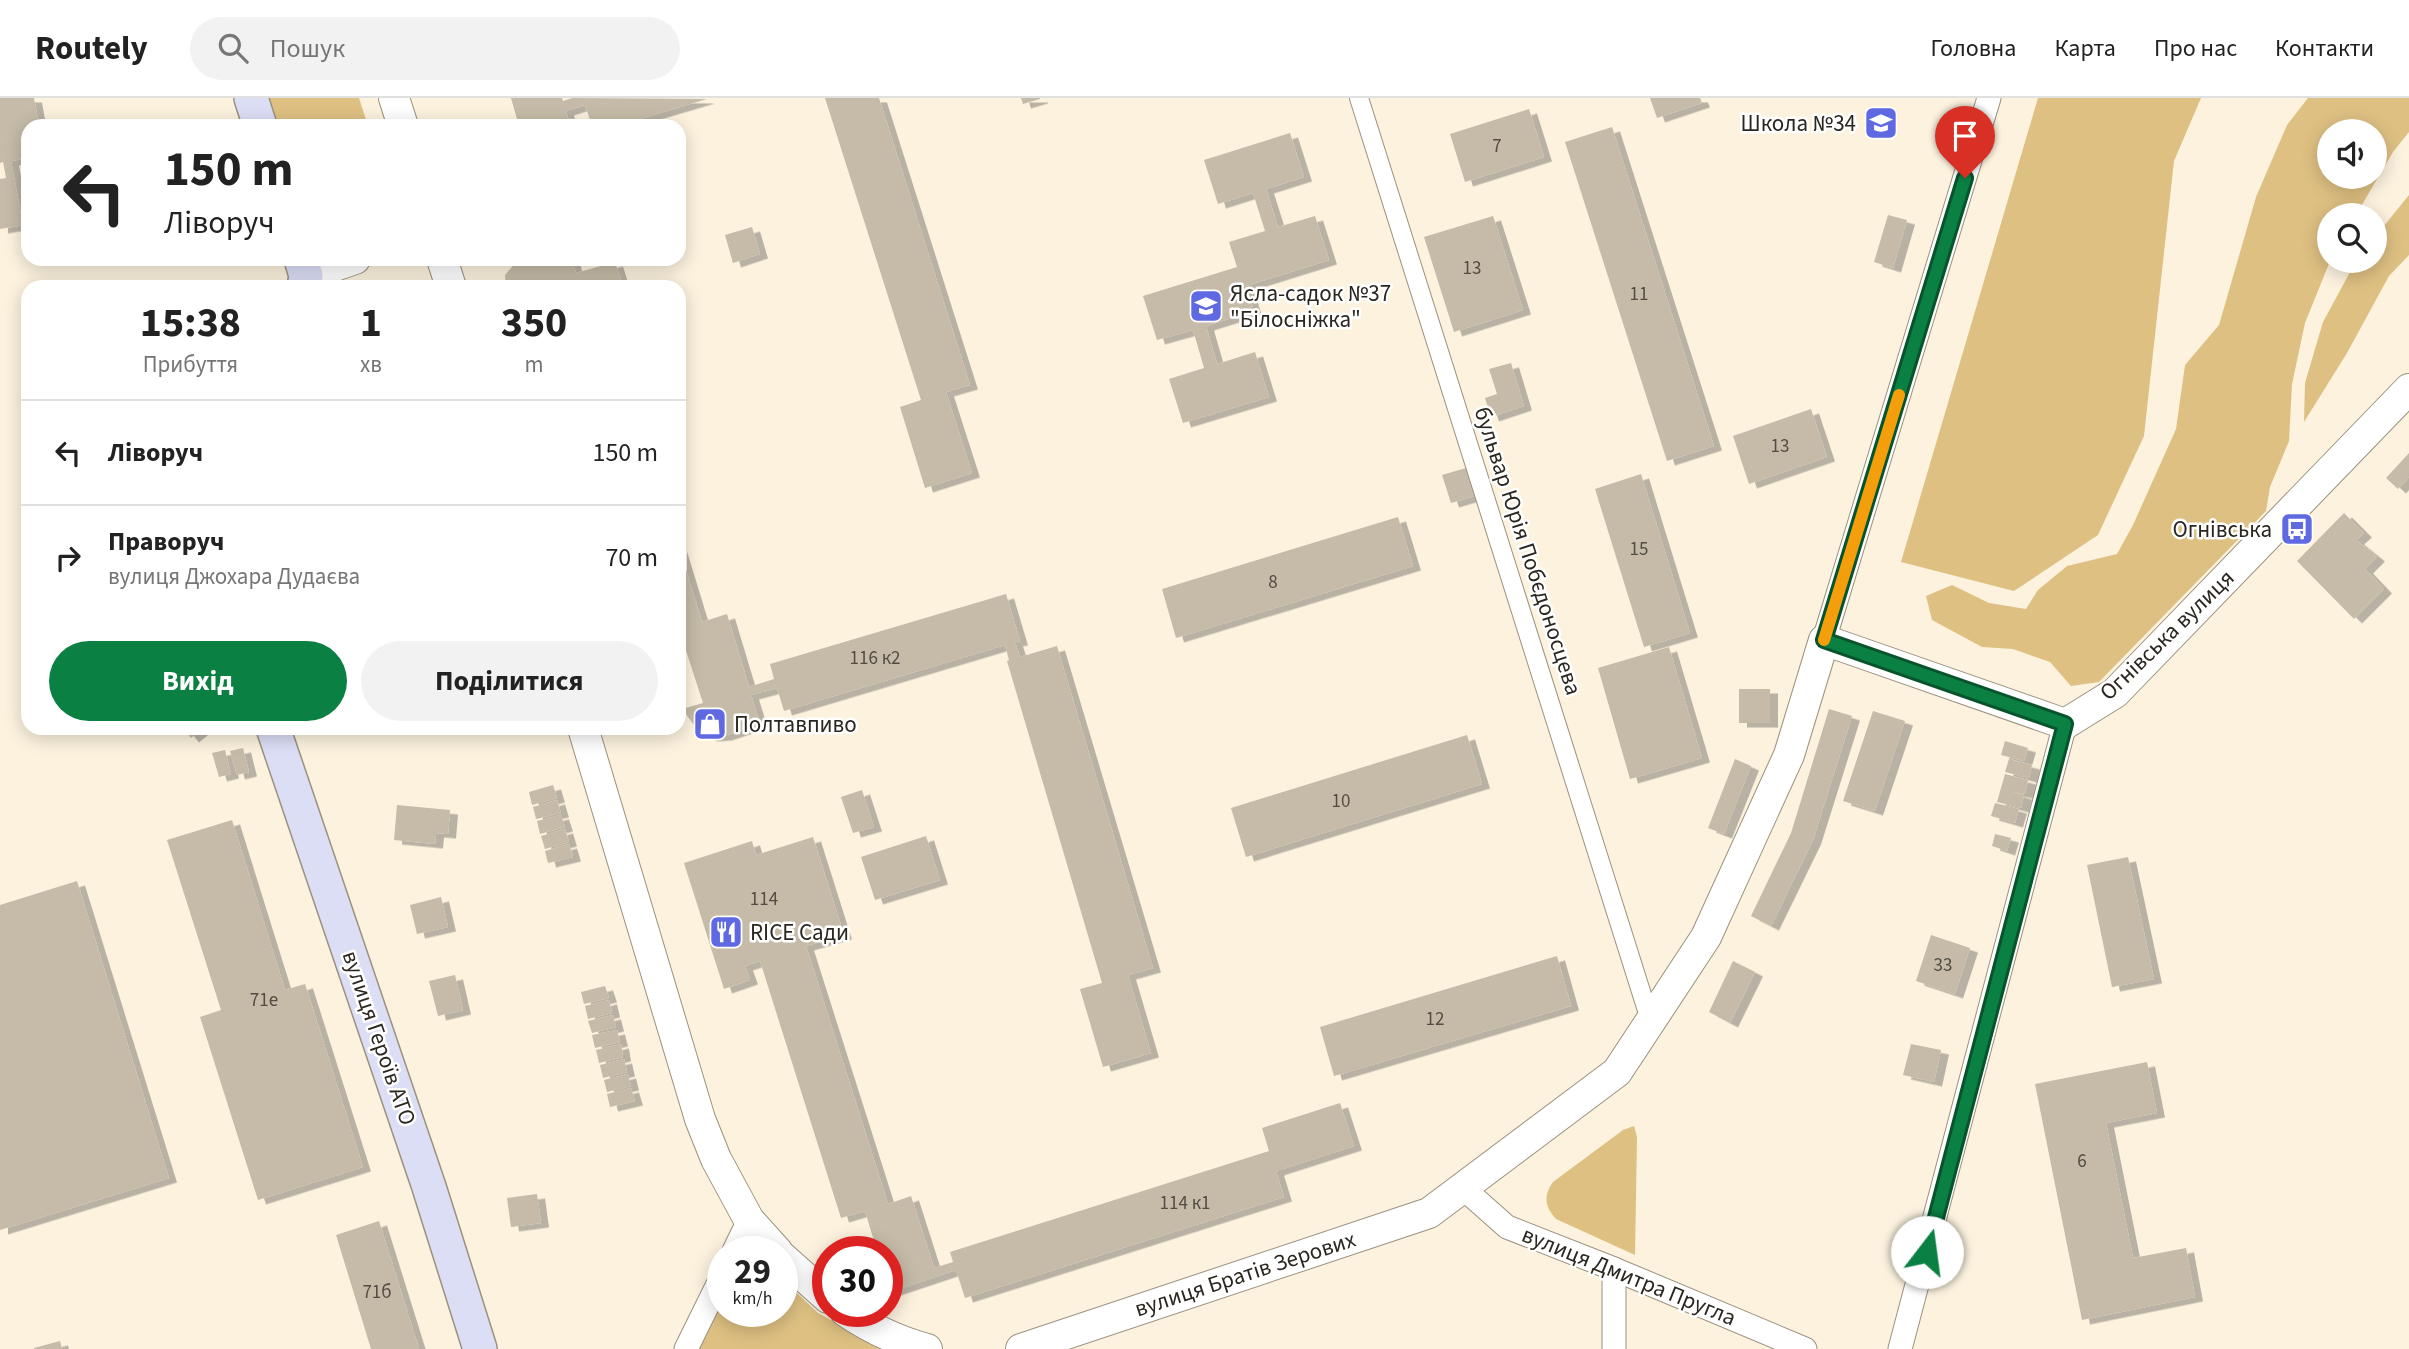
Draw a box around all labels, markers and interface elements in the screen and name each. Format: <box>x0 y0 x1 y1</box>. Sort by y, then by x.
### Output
search box <box>190 17 680 80</box>
text: Routely <box>35 25 148 72</box>
icon: search <box>214 29 252 67</box>
text: Пошук <box>270 30 345 67</box>
text: Головна <box>1930 31 2016 66</box>
text: Карта <box>2054 31 2116 66</box>
text: Про нас <box>2154 31 2237 66</box>
text: Контакти <box>2275 31 2374 66</box>
school or university icon: Школа №34 <box>1862 104 1900 142</box>
pin <box>1935 106 1995 178</box>
place label: Школа №34 <box>1741 107 1856 140</box>
icon: arrive <box>1946 117 1984 155</box>
map controls <box>2317 119 2387 273</box>
button: sound <box>2317 119 2387 189</box>
house number: 7 <box>1492 133 1502 160</box>
text: 150 m <box>164 135 293 205</box>
icon: left <box>49 147 140 238</box>
text: Ліворуч <box>164 200 275 246</box>
button: search <box>2317 203 2387 273</box>
house number: 13 <box>1463 255 1481 282</box>
place label: Ясла-садок №37 "Білосніжка" <box>1230 277 1391 336</box>
house number: 11 <box>1630 281 1648 308</box>
school or university icon: Ясла-садок №37 "Білосніжка" <box>1187 287 1225 325</box>
text: 15:38 <box>140 293 241 353</box>
text: 1 <box>360 293 382 353</box>
text: 350 <box>501 293 567 353</box>
text: Прибуття <box>143 348 238 381</box>
text: хв <box>360 348 382 381</box>
text: m <box>524 348 544 381</box>
street label: бульвар Юрія Побєдоносцева <box>1466 403 1590 699</box>
house number: 13 <box>1771 433 1789 460</box>
icon: left <box>49 434 87 472</box>
text: Ліворуч <box>108 434 203 471</box>
text: 150 m <box>592 434 658 471</box>
bus stop icon: Огнівська <box>2278 510 2316 548</box>
place label: Огнівська <box>2172 513 2272 546</box>
text: Праворуч <box>108 523 224 560</box>
house number: 15 <box>1630 536 1648 563</box>
icon: right <box>49 539 87 577</box>
text: 70 m <box>605 539 658 576</box>
text: вулиця Джохара Дудаєва <box>108 560 360 593</box>
street label: Огнівська вулиця <box>2092 562 2242 708</box>
house number: 8 <box>1268 569 1278 596</box>
button: Вихід <box>49 641 347 721</box>
button: Поділитися <box>361 641 658 721</box>
house number: 116 к2 <box>850 645 900 672</box>
shop icon: Полтавпиво <box>691 705 729 743</box>
place label: Полтавпиво <box>734 708 857 741</box>
house number: 10 <box>1332 788 1350 815</box>
house number: 114 <box>750 886 778 913</box>
restaurant icon: RICE Сади <box>707 913 745 951</box>
place label: RICE Сади <box>750 916 849 949</box>
street label: вулиця Героїв АТО <box>334 946 424 1130</box>
house number: 33 <box>1934 952 1952 979</box>
house number: 71е <box>250 987 278 1014</box>
house number: 12 <box>1426 1006 1444 1033</box>
house number: 6 <box>2077 1148 2087 1175</box>
house number: 114 к1 <box>1160 1190 1210 1217</box>
position arrow <box>1890 1215 1964 1289</box>
street label: вулиця Дмитра Пругла <box>1517 1218 1741 1334</box>
street label: вулиця Братів Зерових <box>1130 1223 1360 1325</box>
speed limit sign: 30 <box>812 1236 903 1327</box>
text: 29 <box>734 1247 771 1297</box>
house number: 71б <box>362 1279 392 1306</box>
text: km/h <box>733 1286 772 1311</box>

